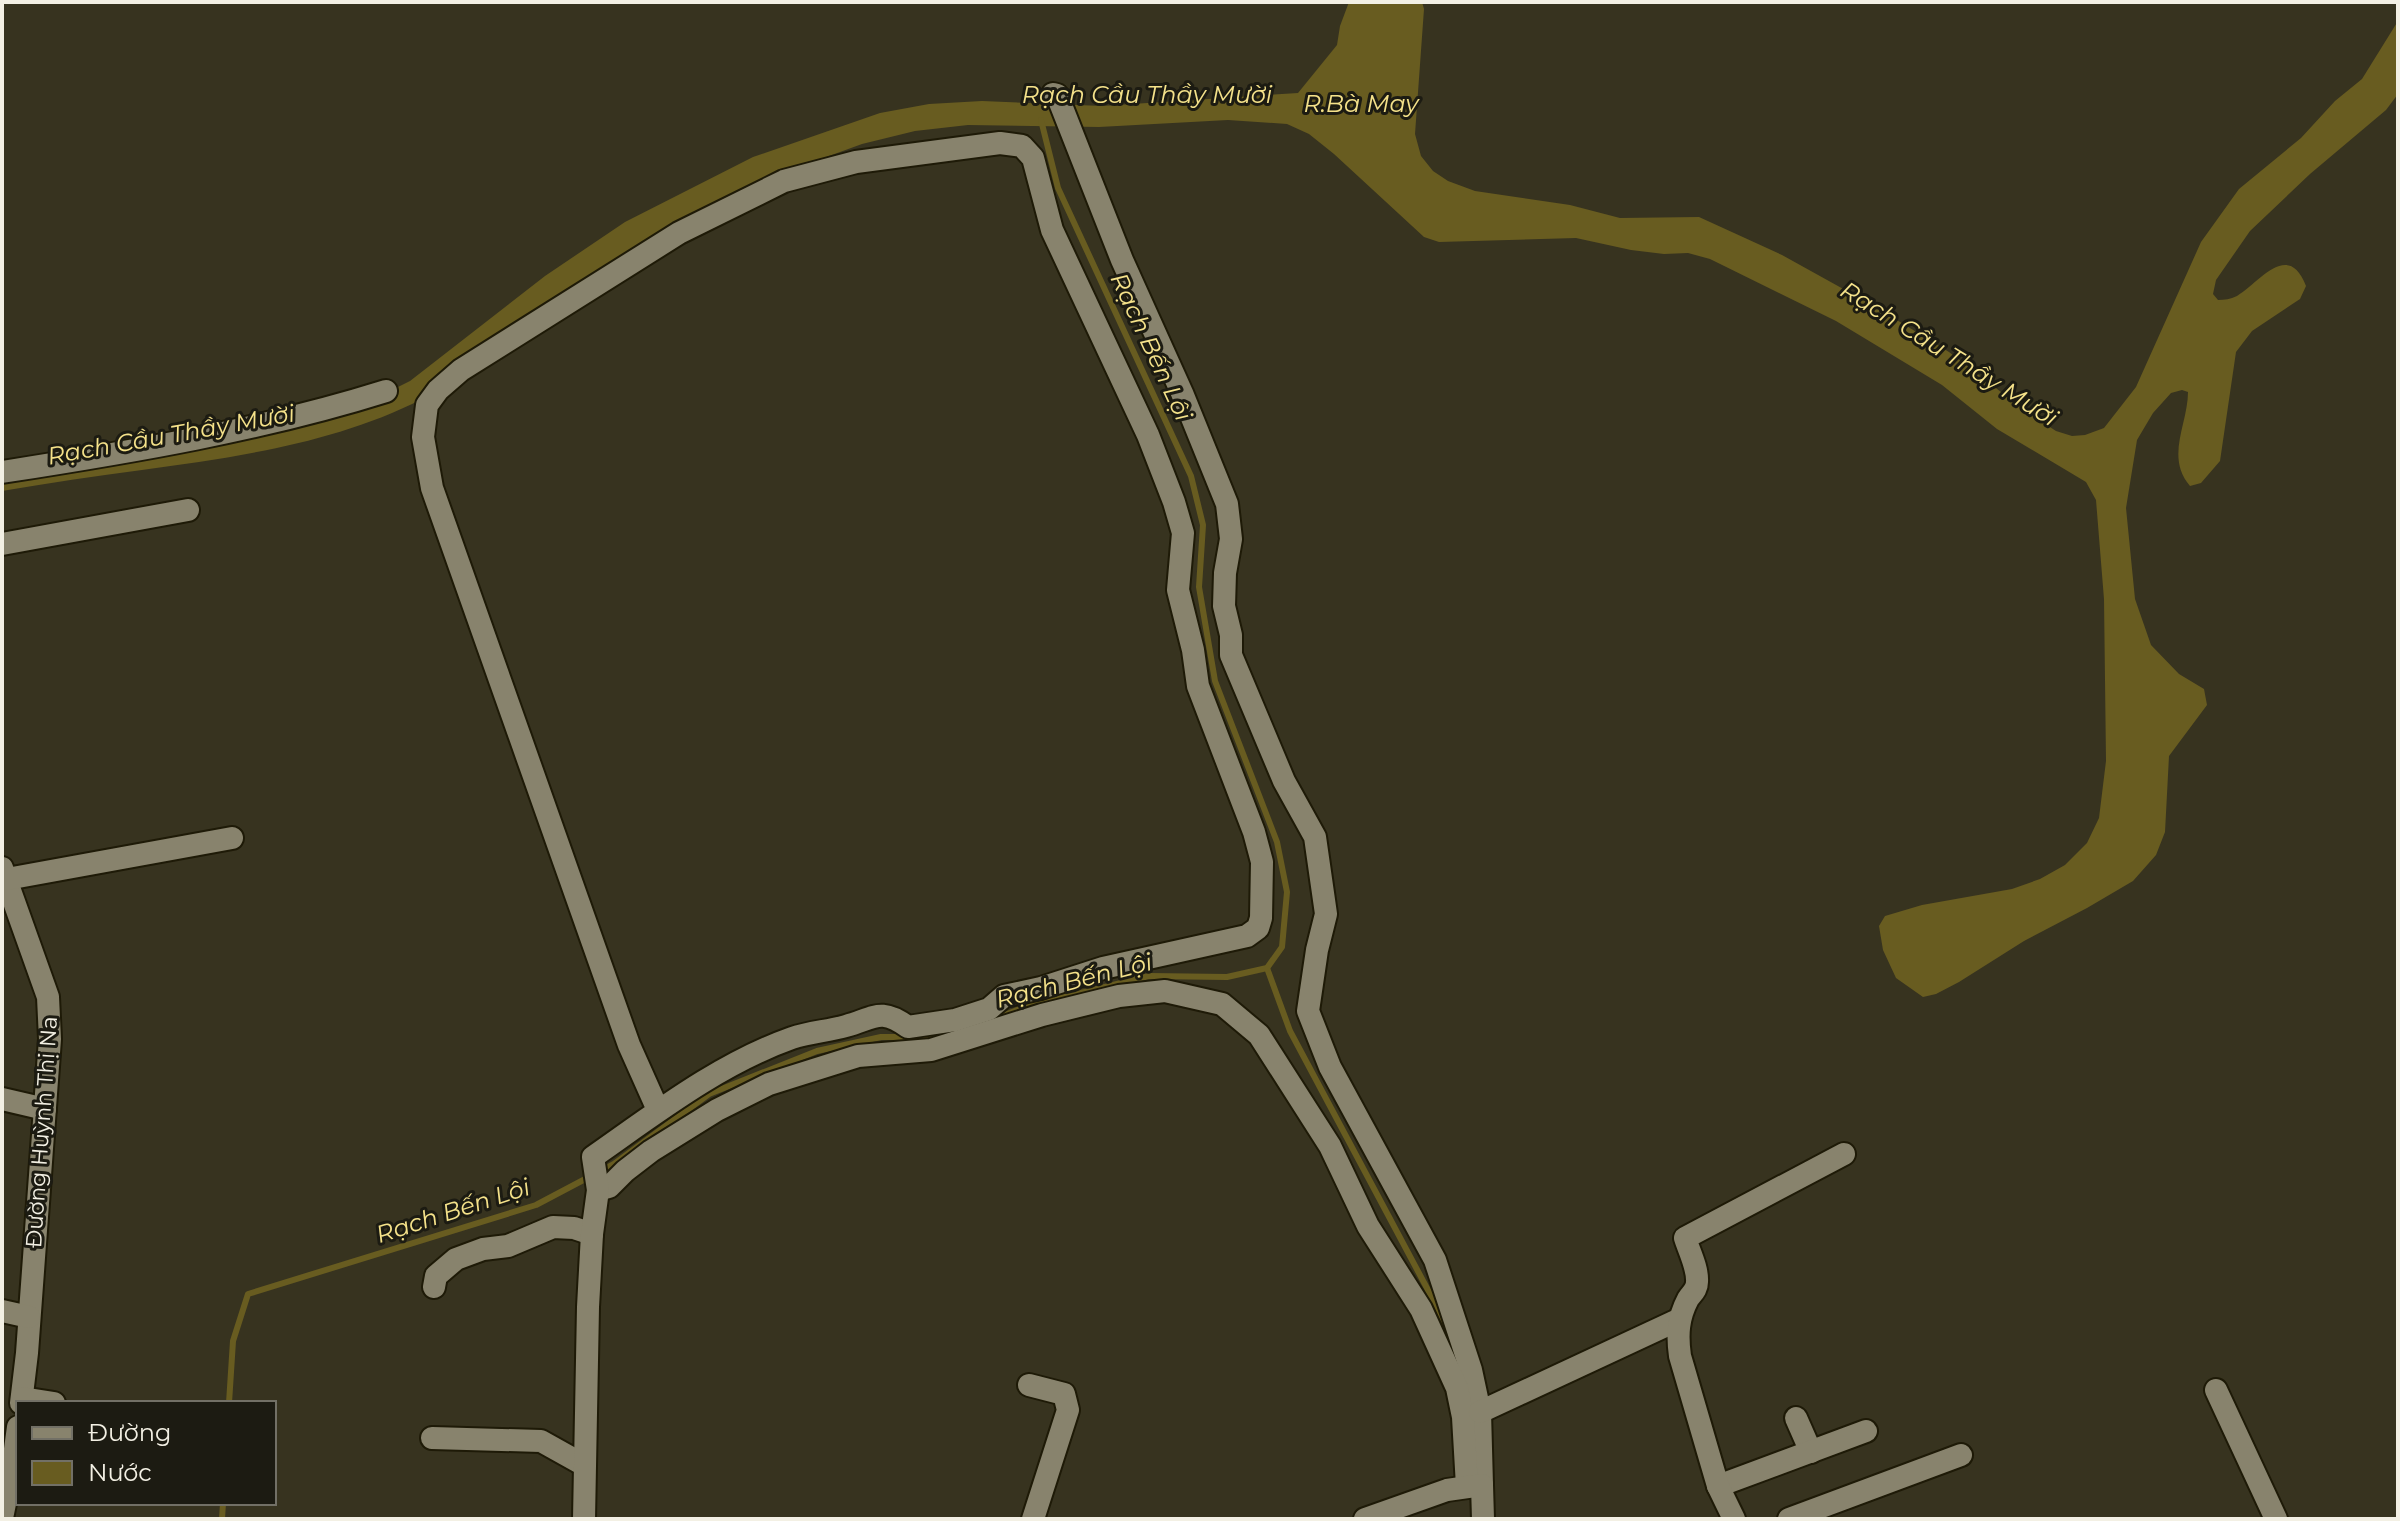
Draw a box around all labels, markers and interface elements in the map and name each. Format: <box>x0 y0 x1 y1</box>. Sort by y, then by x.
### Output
water label: Rạch Cầu Thầy Mười <box>1022 80 1273 109</box>
water label: R.Bà May <box>1303 89 1421 118</box>
water label: Rạch Bến Lội <box>1104 268 1199 426</box>
water label: Rạch Cầu Thầy Mười <box>1835 275 2064 433</box>
water label: Rạch Cầu Thầy Mười <box>45 398 297 471</box>
water label: Rạch Bến Lội <box>993 947 1156 1014</box>
street label: Đường Huỳnh Thị Na <box>20 1015 63 1249</box>
water label: Rạch Bến Lội <box>372 1172 534 1249</box>
legend <box>16 1401 276 1505</box>
text: Đường <box>88 1418 171 1447</box>
text: Nước <box>88 1458 152 1487</box>

